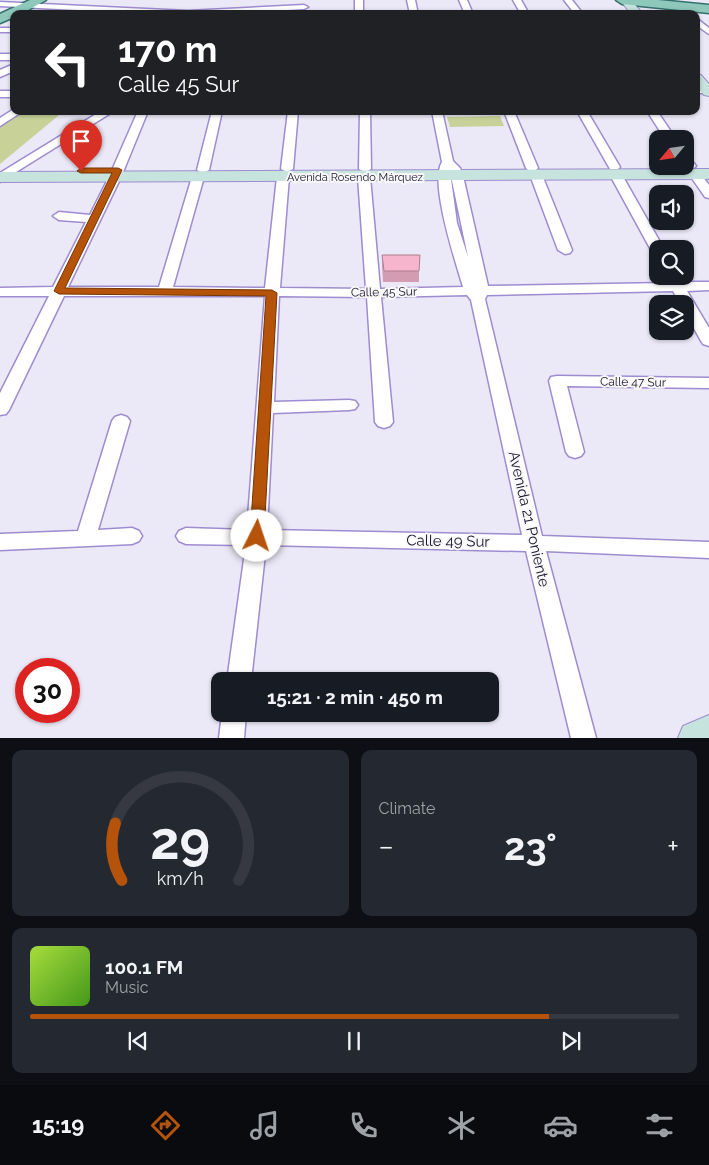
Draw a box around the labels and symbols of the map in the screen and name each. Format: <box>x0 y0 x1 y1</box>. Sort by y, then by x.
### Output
pin <box>60 120 102 171</box>
north arrow <box>649 130 694 175</box>
street label: Avenida Rosendo Márquez <box>287 171 424 184</box>
street label: Calle 45 Sur <box>351 284 418 300</box>
street label: Calle 47 Sur <box>600 374 667 390</box>
street label: Avenida 21 Poniente <box>505 449 553 589</box>
position arrow <box>230 509 282 561</box>
street label: Calle 49 Sur <box>406 531 491 551</box>
speed limit sign: 30 <box>15 658 80 723</box>

